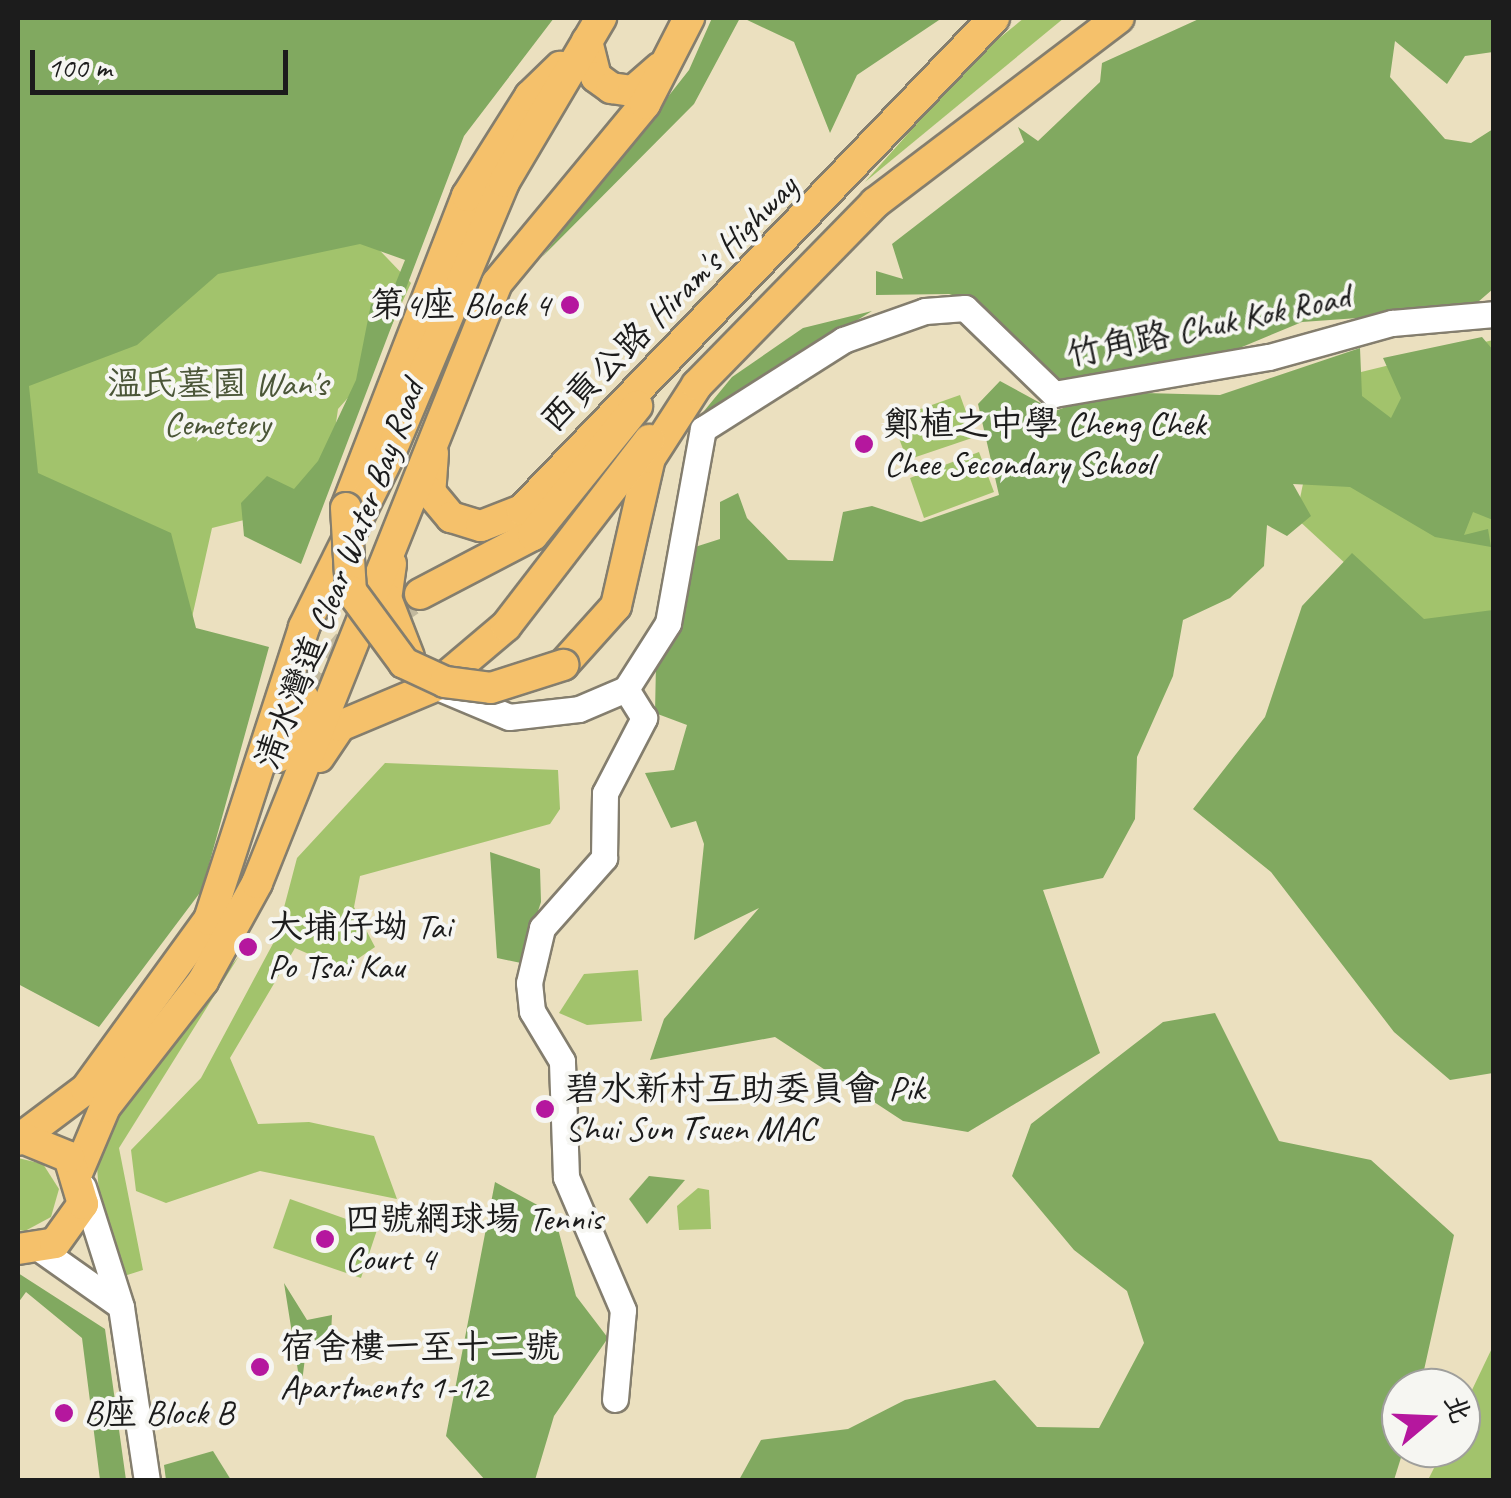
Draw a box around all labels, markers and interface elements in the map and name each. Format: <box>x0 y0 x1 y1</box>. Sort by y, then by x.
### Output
scale bar <box>35 30 292 92</box>
text: 100 m <box>47 48 112 86</box>
street label: 西貢公路 Hiram's Highway <box>532 167 806 441</box>
street label: 竹角路 Chuk Kok Road <box>1063 275 1353 377</box>
place label: 第4座 Block 4 <box>370 284 550 326</box>
marker: 第4座 Block 4 <box>559 294 581 316</box>
park label: 溫氏墓園 Wan's Cemetery <box>107 363 327 445</box>
street label: 清水灣道 Clear Water Bay Road <box>246 374 434 776</box>
place label: 鄭植之中學 Cheng Chek Chee Secondary School <box>884 403 1205 485</box>
marker: 鄭植之中學 Cheng Chek Chee Secondary School <box>853 433 875 455</box>
place label: 大埔仔坳 Tai Po Tsai Kau <box>268 906 451 988</box>
marker: 大埔仔坳 Tai Po Tsai Kau <box>237 936 259 958</box>
place label: 碧水新村互助委員會 Pik Shui Sun Tsuen MAC <box>565 1068 924 1150</box>
marker: 碧水新村互助委員會 Pik Shui Sun Tsuen MAC <box>534 1098 556 1120</box>
place label: 四號網球場 Tennis Court 4 <box>345 1198 603 1280</box>
marker: 四號網球場 Tennis Court 4 <box>314 1228 336 1250</box>
place label: 宿舍樓一至十二號 Apartments 1-12 <box>280 1326 560 1408</box>
marker: 宿舍樓一至十二號 Apartments 1-12 <box>249 1356 271 1378</box>
north arrow <box>1381 1368 1481 1468</box>
text: 北 <box>1437 1390 1479 1428</box>
place label: B座 Block B <box>84 1392 234 1434</box>
marker: B座 Block B <box>53 1402 75 1424</box>

